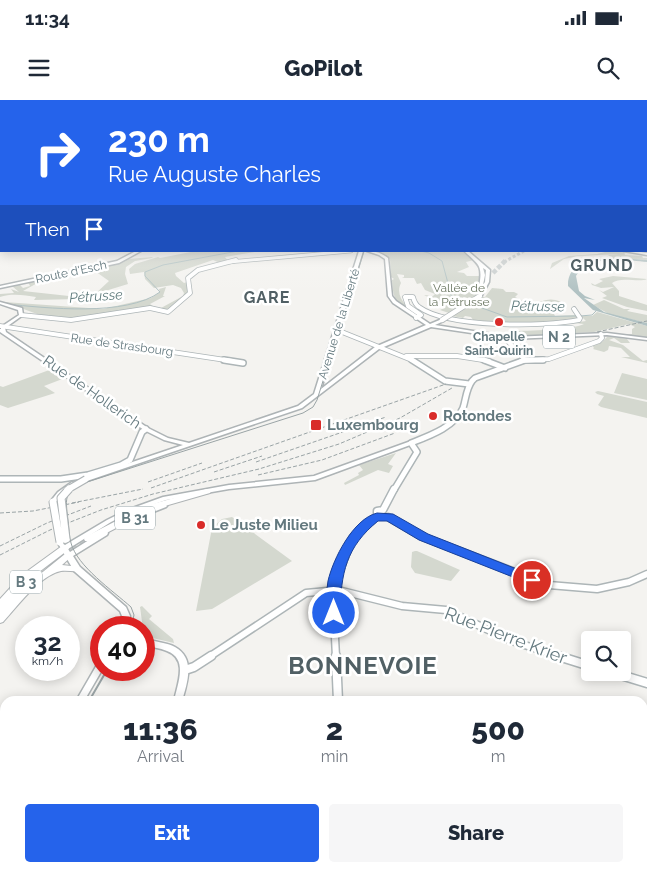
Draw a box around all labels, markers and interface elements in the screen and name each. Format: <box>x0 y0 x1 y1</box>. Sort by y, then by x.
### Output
text: 11:34 <box>25 7 70 29</box>
icon: menu <box>25 54 53 82</box>
icon: search <box>594 54 622 82</box>
text: GoPilot <box>284 55 363 81</box>
text: 230 m <box>108 119 210 160</box>
icon: right <box>25 120 90 185</box>
text: Rue Auguste Charles <box>108 161 321 187</box>
icon: arrive <box>80 215 108 243</box>
text: Then <box>25 218 70 240</box>
district label: GRUND <box>571 256 633 275</box>
street label: Route d'Esch <box>34 258 108 286</box>
street label: Avenue de la Liberté <box>316 267 362 381</box>
park label: Vallée de la Pétrusse <box>428 281 490 309</box>
water label: Pétrusse <box>69 286 124 306</box>
district label: GARE <box>244 288 290 307</box>
water label: Pétrusse <box>511 298 565 314</box>
marker: Chapelle Saint-Quirin <box>493 316 505 328</box>
road number: N 2 <box>543 326 575 348</box>
place label: Chapelle Saint-Quirin <box>465 330 533 358</box>
street label: Rue de Strasbourg <box>70 331 174 359</box>
street label: Rue de Hollerich <box>40 351 144 433</box>
place label: Rotondes <box>443 407 512 425</box>
marker: Rotondes <box>427 410 439 422</box>
place label: Luxembourg <box>327 416 419 434</box>
marker: Luxembourg <box>309 418 323 432</box>
road number: B 31 <box>115 506 155 529</box>
place label: Le Juste Milieu <box>211 516 318 534</box>
marker: Le Juste Milieu <box>195 519 207 531</box>
pin <box>511 559 553 601</box>
icon: arrive <box>518 566 546 594</box>
road number: B 3 <box>10 571 42 594</box>
position arrow <box>307 586 359 638</box>
street label: Rue Pierre Krier <box>442 602 571 668</box>
speed limit sign: 40 <box>90 616 155 681</box>
text: 32 <box>33 627 62 657</box>
map controls <box>581 631 631 681</box>
button: search <box>581 631 631 681</box>
district label: BONNEVOIE <box>288 651 438 680</box>
text: km/h <box>32 654 63 668</box>
text: 11:36 <box>123 712 198 747</box>
text: 2 <box>326 712 343 747</box>
text: 500 <box>471 712 525 747</box>
text: Arrival <box>137 747 184 766</box>
text: min <box>321 747 348 766</box>
text: m <box>491 747 506 766</box>
button: Exit <box>25 804 319 862</box>
button: Share <box>329 804 623 862</box>

